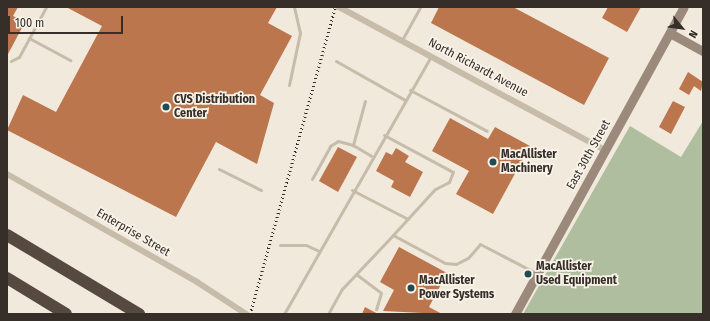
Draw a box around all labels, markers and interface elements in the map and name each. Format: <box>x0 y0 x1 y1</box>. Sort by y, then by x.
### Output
scale bar <box>10 8 125 34</box>
north arrow <box>662 8 702 48</box>
text: 100 m <box>15 16 44 30</box>
text: N <box>686 28 700 40</box>
street label: North Richardt Avenue <box>426 36 530 100</box>
place label: CVS Distribution Center <box>174 93 255 121</box>
marker: CVS Distribution Center <box>161 102 171 112</box>
street label: East 30th Street <box>564 118 614 192</box>
place label: MacAllister Machinery <box>501 148 557 176</box>
marker: MacAllister Machinery <box>488 157 498 167</box>
street label: Enterprise Street <box>94 206 172 260</box>
place label: MacAllister Used Equipment <box>536 260 617 288</box>
marker: MacAllister Used Equipment <box>523 269 533 279</box>
place label: MacAllister Power Systems <box>419 274 494 302</box>
marker: MacAllister Power Systems <box>406 283 416 293</box>

